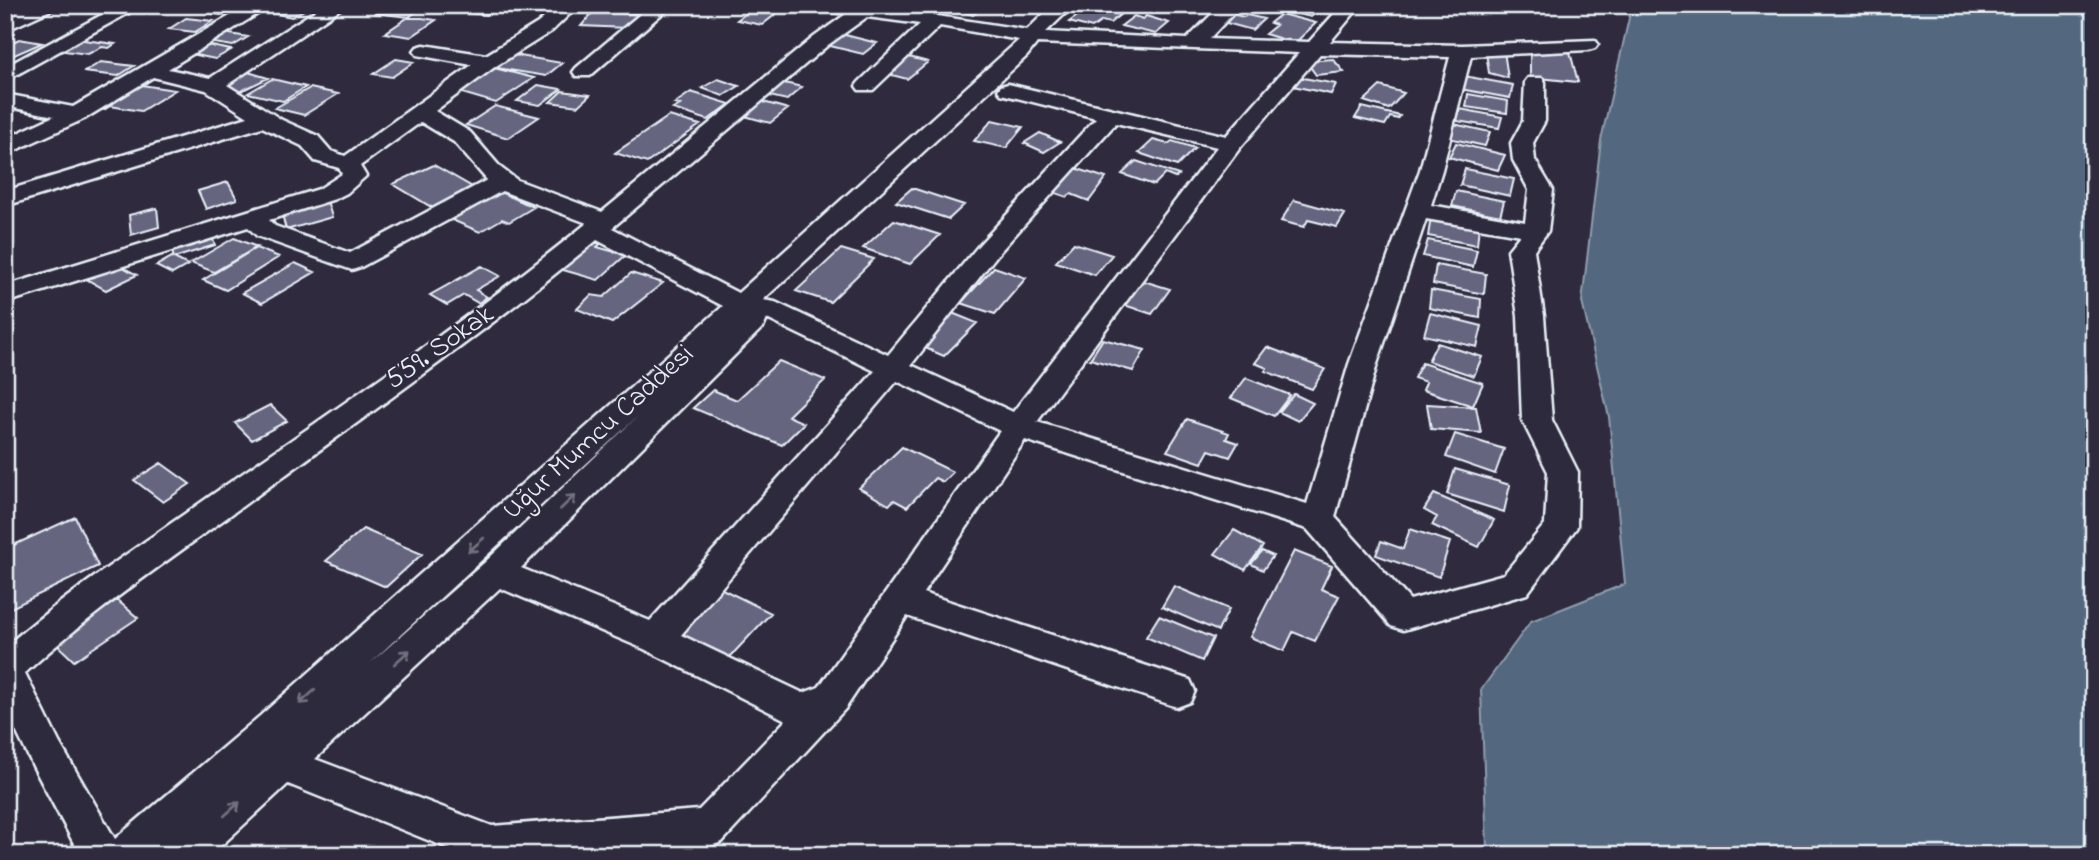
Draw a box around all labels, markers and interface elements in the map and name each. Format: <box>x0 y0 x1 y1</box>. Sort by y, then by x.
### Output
street label: 559. Sokak <box>377 295 503 401</box>
street label: Uğur Mumcu Caddesi <box>494 336 704 530</box>
one-way arrow <box>559 494 576 511</box>
one-way arrow <box>468 536 485 553</box>
one-way arrow <box>392 649 410 665</box>
one-way arrow <box>298 689 316 705</box>
one-way arrow <box>223 801 241 817</box>

